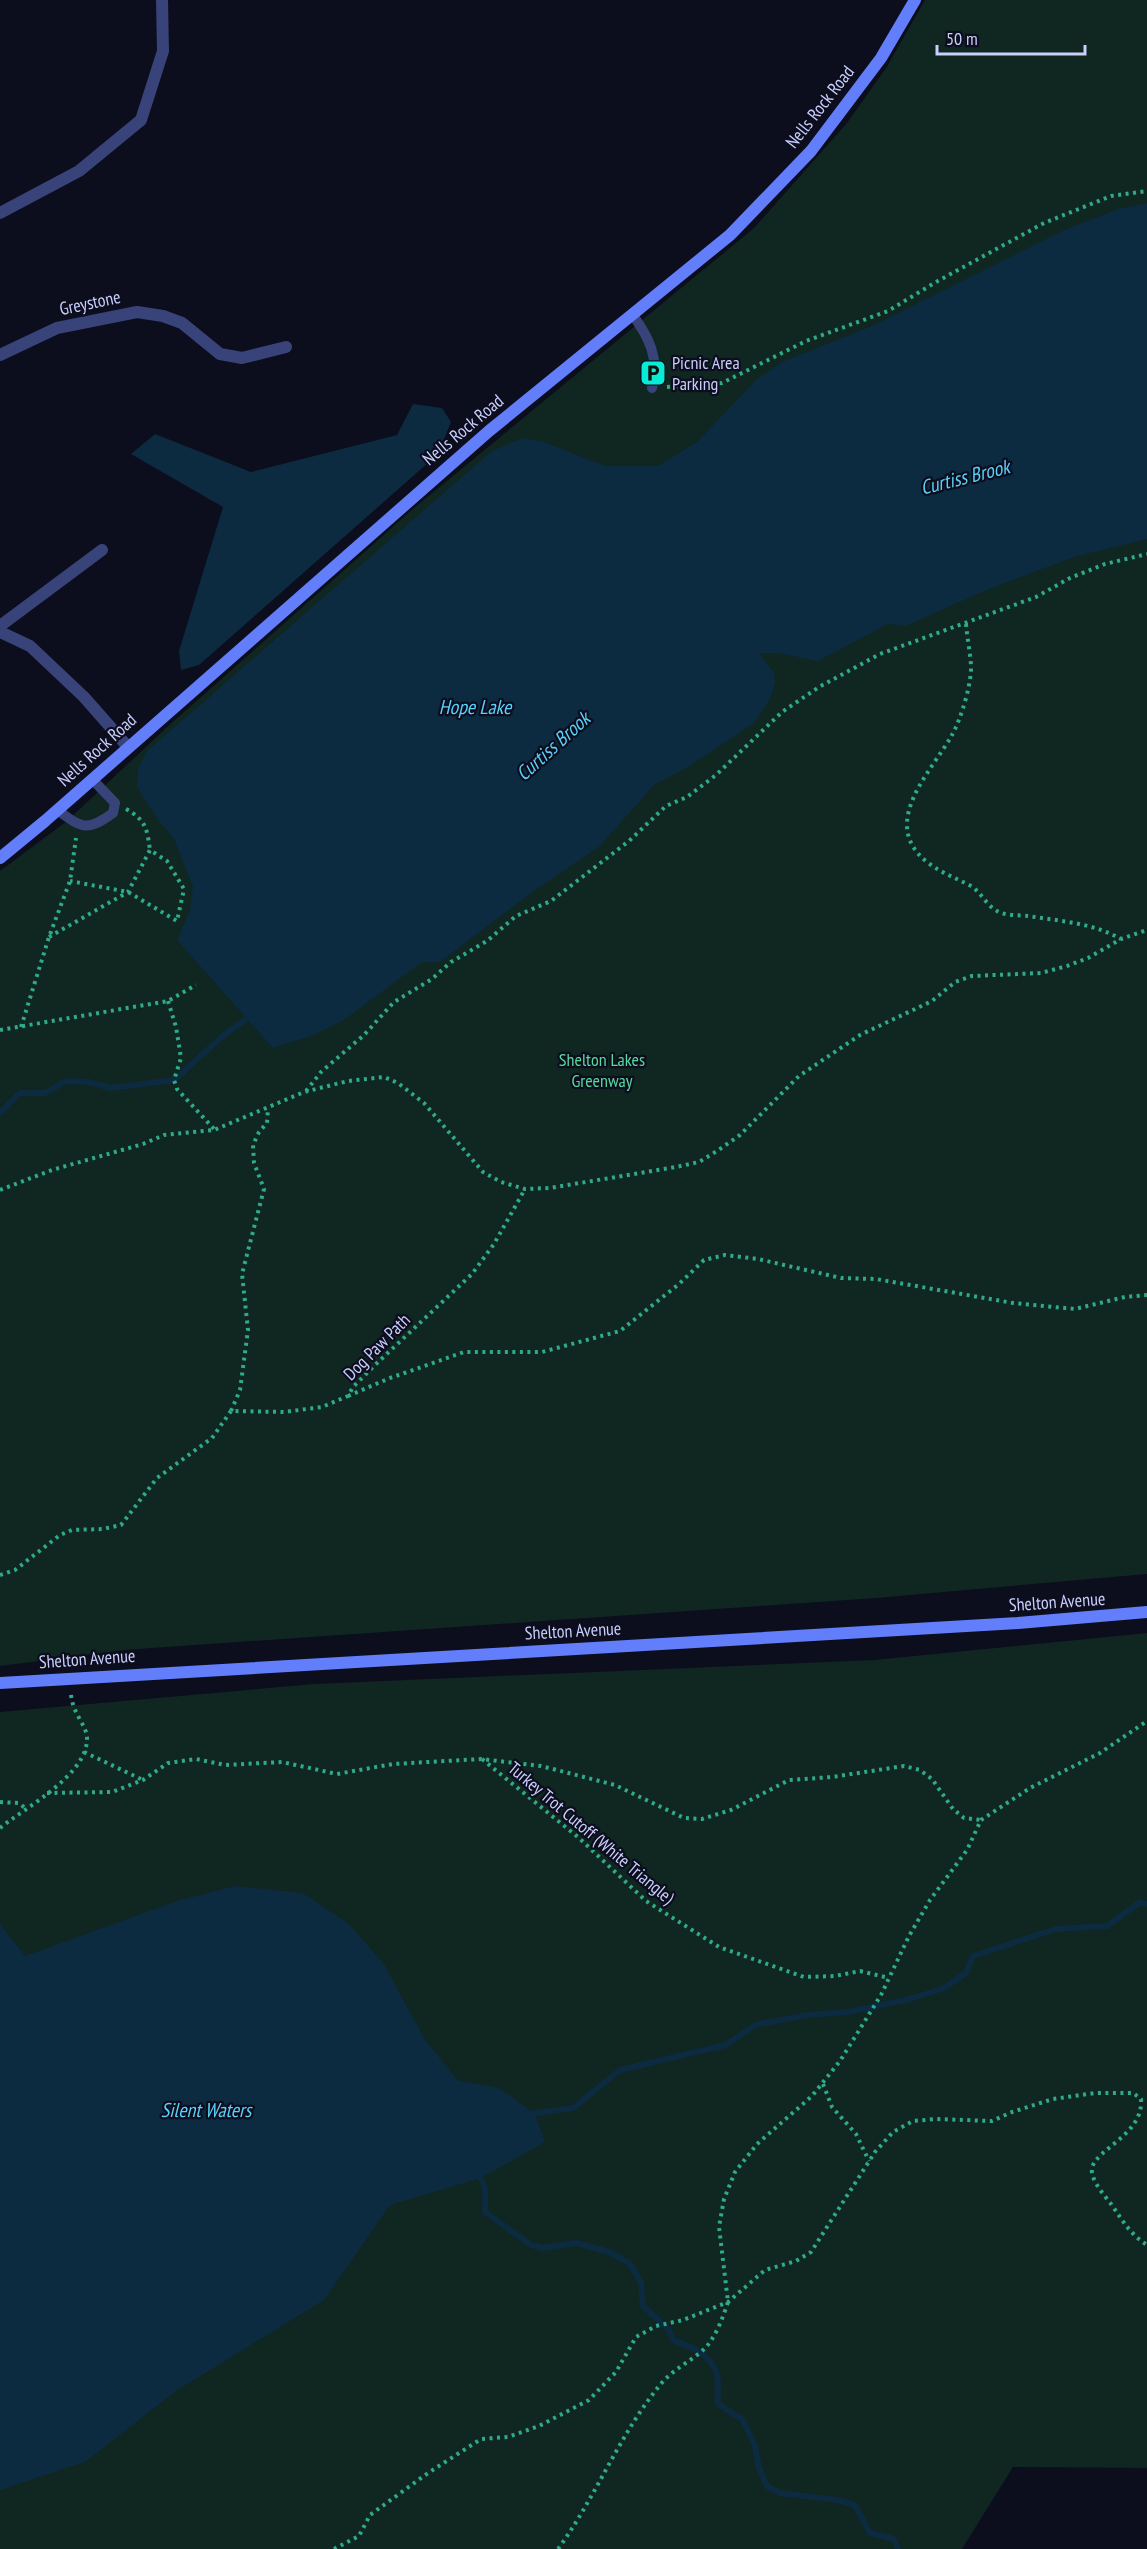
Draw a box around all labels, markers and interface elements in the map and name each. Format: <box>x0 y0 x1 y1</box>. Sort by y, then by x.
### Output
scale bar <box>937 18 1086 56</box>
text: 50 m <box>946 27 978 50</box>
street label: Nells Rock Road <box>780 61 859 153</box>
street label: Greystone <box>57 285 122 320</box>
place label: Picnic Area Parking <box>672 351 740 395</box>
parking icon: Picnic Area Parking <box>638 358 668 388</box>
street label: Nells Rock Road <box>418 389 508 470</box>
water label: Curtiss Brook <box>918 453 1014 501</box>
water label: Hope Lake <box>439 694 513 720</box>
water label: Curtiss Brook <box>510 704 597 786</box>
street label: Nells Rock Road <box>52 708 141 791</box>
park label: Shelton Lakes Greenway <box>559 1048 645 1092</box>
street label: Dog Paw Path <box>338 1308 415 1385</box>
street label: Shelton Avenue <box>1008 1587 1106 1616</box>
street label: Shelton Avenue <box>524 1616 622 1645</box>
street label: Shelton Avenue <box>38 1644 136 1673</box>
street label: Turkey Trot Cutoff (White Triangle) <box>504 1756 680 1909</box>
water label: Silent Waters <box>161 2097 254 2123</box>

